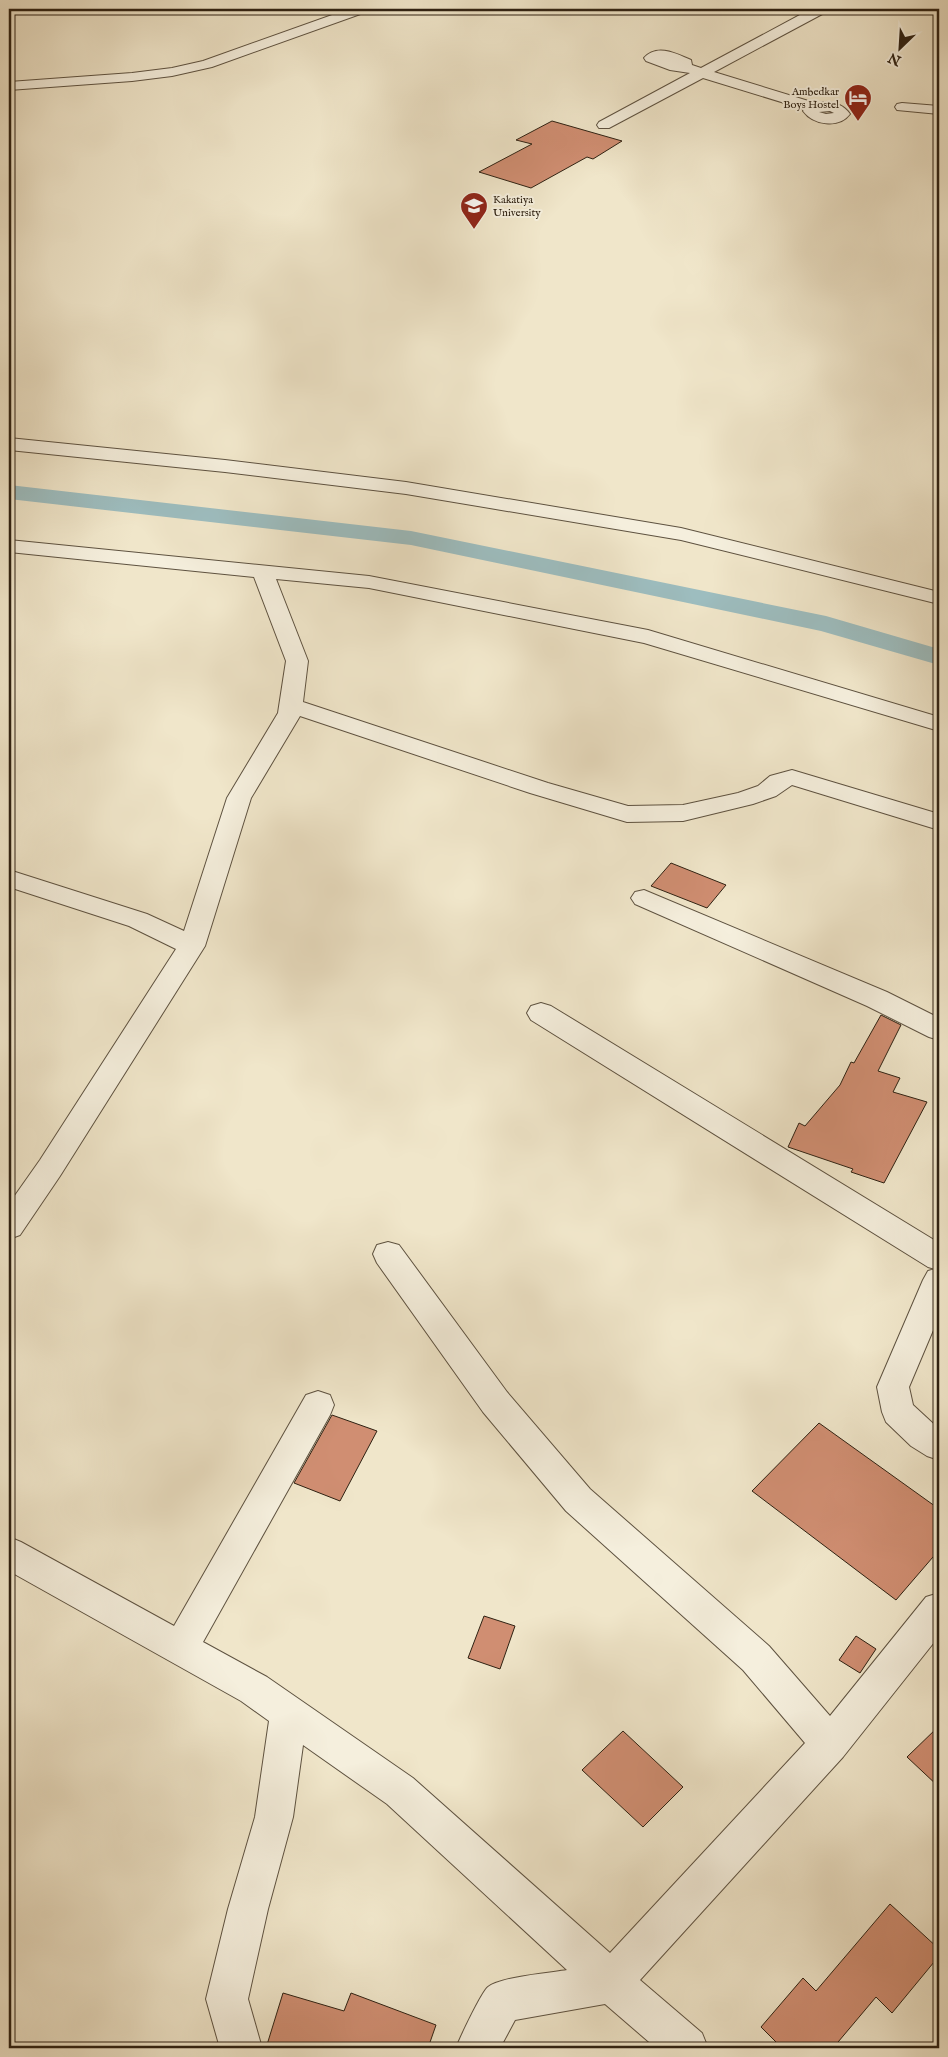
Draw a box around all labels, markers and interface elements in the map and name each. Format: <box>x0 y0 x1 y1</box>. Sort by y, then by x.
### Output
north arrow <box>876 22 926 72</box>
text: N <box>886 48 905 70</box>
hotel icon: Ambedkar Boys Hostel <box>843 83 873 122</box>
place label: Ambedkar Boys Hostel <box>783 85 839 112</box>
school or university icon: Kakatiya University <box>459 191 489 230</box>
place label: Kakatiya University <box>493 193 541 220</box>

